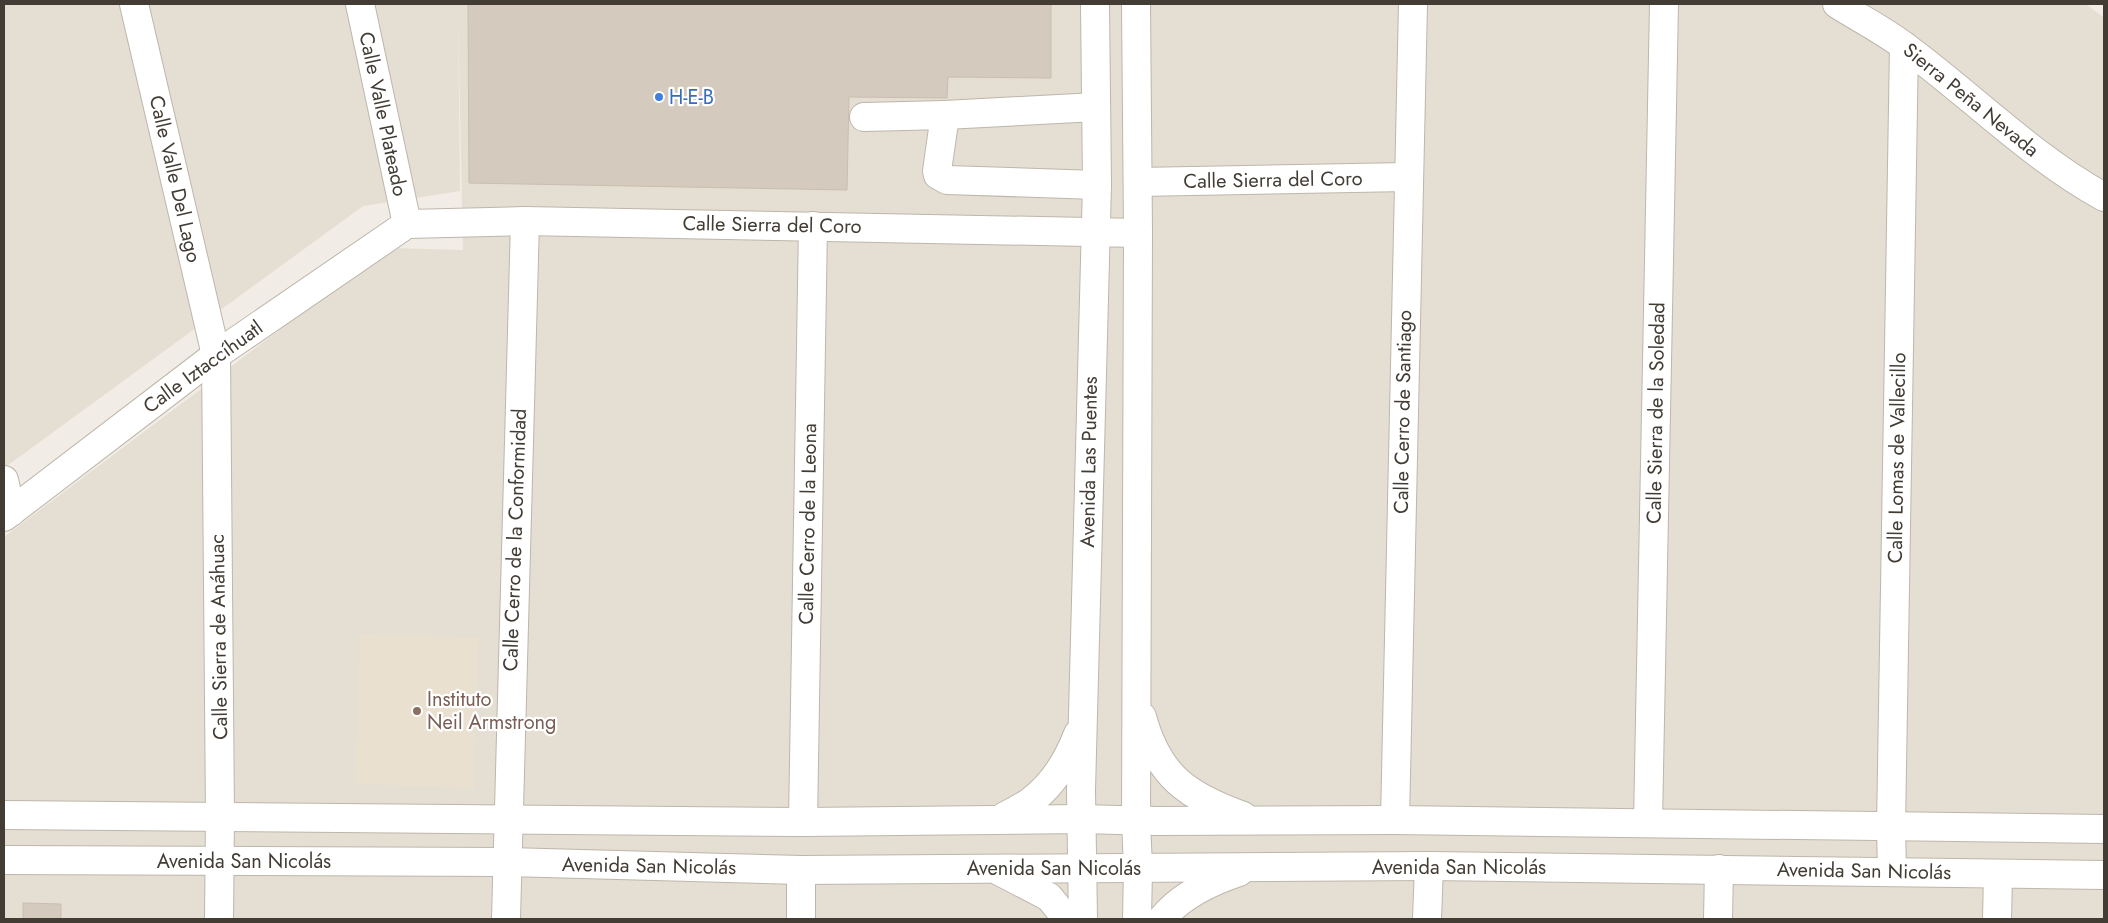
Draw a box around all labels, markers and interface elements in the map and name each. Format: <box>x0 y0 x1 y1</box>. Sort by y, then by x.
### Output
street label: Calle Valle Plateado <box>351 29 415 199</box>
street label: Sierra Peña Nevada <box>1897 36 2045 164</box>
place label: H-E-B <box>669 83 714 112</box>
marker: H-E-B <box>653 91 665 103</box>
street label: Calle Valle Del Lago <box>142 93 208 265</box>
street label: Calle Sierra del Coro <box>1183 164 1363 196</box>
street label: Calle Sierra del Coro <box>682 209 862 241</box>
street label: Calle Sierra de la Soledad <box>1640 302 1672 524</box>
street label: Calle Cerro de Santiago <box>1387 310 1419 514</box>
street label: Calle Iztaccíhuatl <box>137 314 269 420</box>
street label: Calle Lomas de Vallecillo <box>1881 352 1913 564</box>
street label: Avenida Las Puentes <box>1073 376 1105 548</box>
street label: Calle Cerro de la Conformidad <box>496 408 534 672</box>
street label: Calle Cerro de la Leona <box>792 423 824 625</box>
street label: Calle Sierra de Anáhuac <box>203 534 235 740</box>
place label: Instituto Neil Armstrong <box>427 685 557 737</box>
marker: Instituto Neil Armstrong <box>411 705 423 717</box>
street label: Avenida San Nicolás <box>157 847 331 876</box>
street label: Avenida San Nicolás <box>562 850 736 882</box>
street label: Avenida San Nicolás <box>1372 853 1546 882</box>
street label: Avenida San Nicolás <box>967 854 1141 883</box>
street label: Avenida San Nicolás <box>1777 855 1951 887</box>

